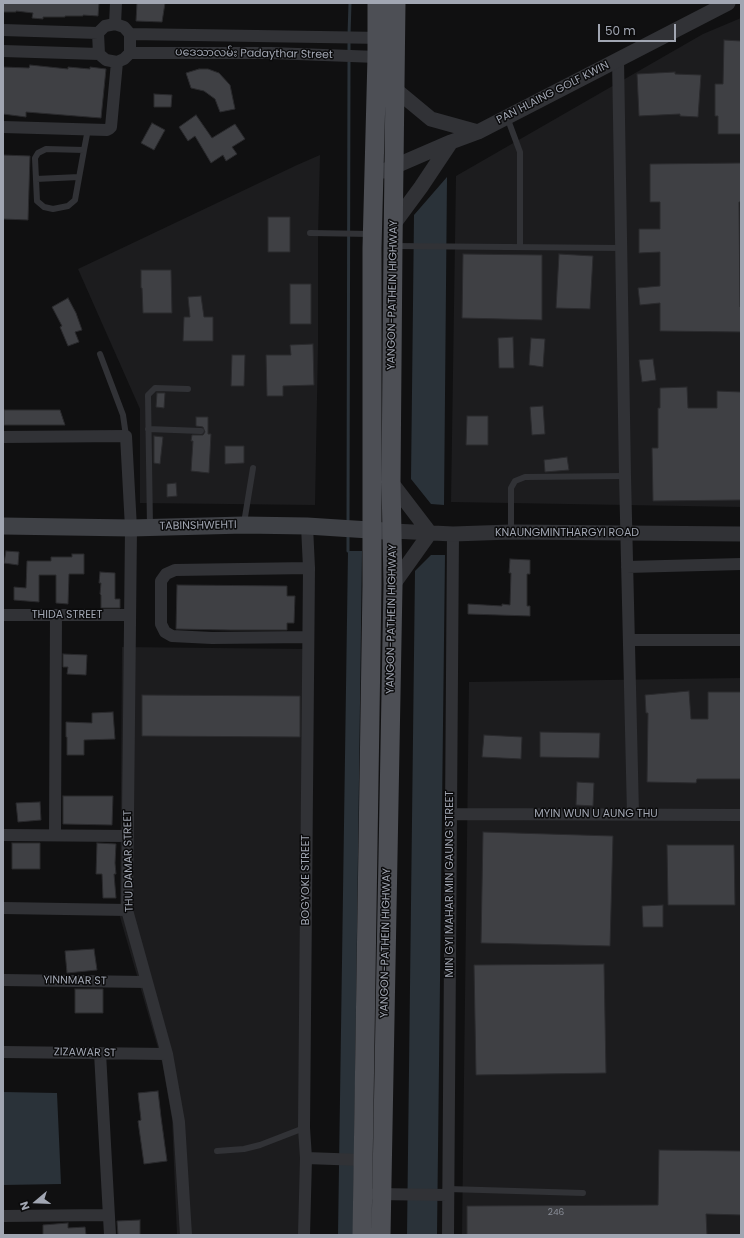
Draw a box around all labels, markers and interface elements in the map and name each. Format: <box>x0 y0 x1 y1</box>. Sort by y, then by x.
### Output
scale bar <box>600 16 678 42</box>
text: 50 m <box>605 22 636 39</box>
street label: ပဒေသာလမ်း Padaythar Street <box>175 46 333 62</box>
street label: PAN HLAING GOLF KWIN <box>495 59 611 127</box>
street label: YANGON-PATHEIN HIGHWAY <box>385 220 401 370</box>
street label: TABINSHWEHTI <box>159 519 237 533</box>
street label: KNAUNGMINTHARGYI ROAD <box>495 526 639 540</box>
street label: YANGON-PATHEIN HIGHWAY <box>384 544 400 694</box>
street label: THIDA STREET <box>32 608 102 622</box>
street label: MIN GYI MAHAR MIN GAUNG STREET <box>443 791 457 977</box>
street label: MYIN WUN U AUNG THU <box>534 807 658 821</box>
street label: THU DAMAR STREET <box>122 810 136 912</box>
street label: BOGYOKE STREET <box>299 835 313 925</box>
street label: YANGON-PATHEIN HIGHWAY <box>378 868 394 1018</box>
street label: YINNMAR ST <box>43 974 107 988</box>
street label: ZIZAWAR ST <box>54 1046 116 1060</box>
north arrow <box>16 1182 56 1222</box>
text: N <box>16 1199 34 1212</box>
house number: 246 <box>548 1208 564 1218</box>

